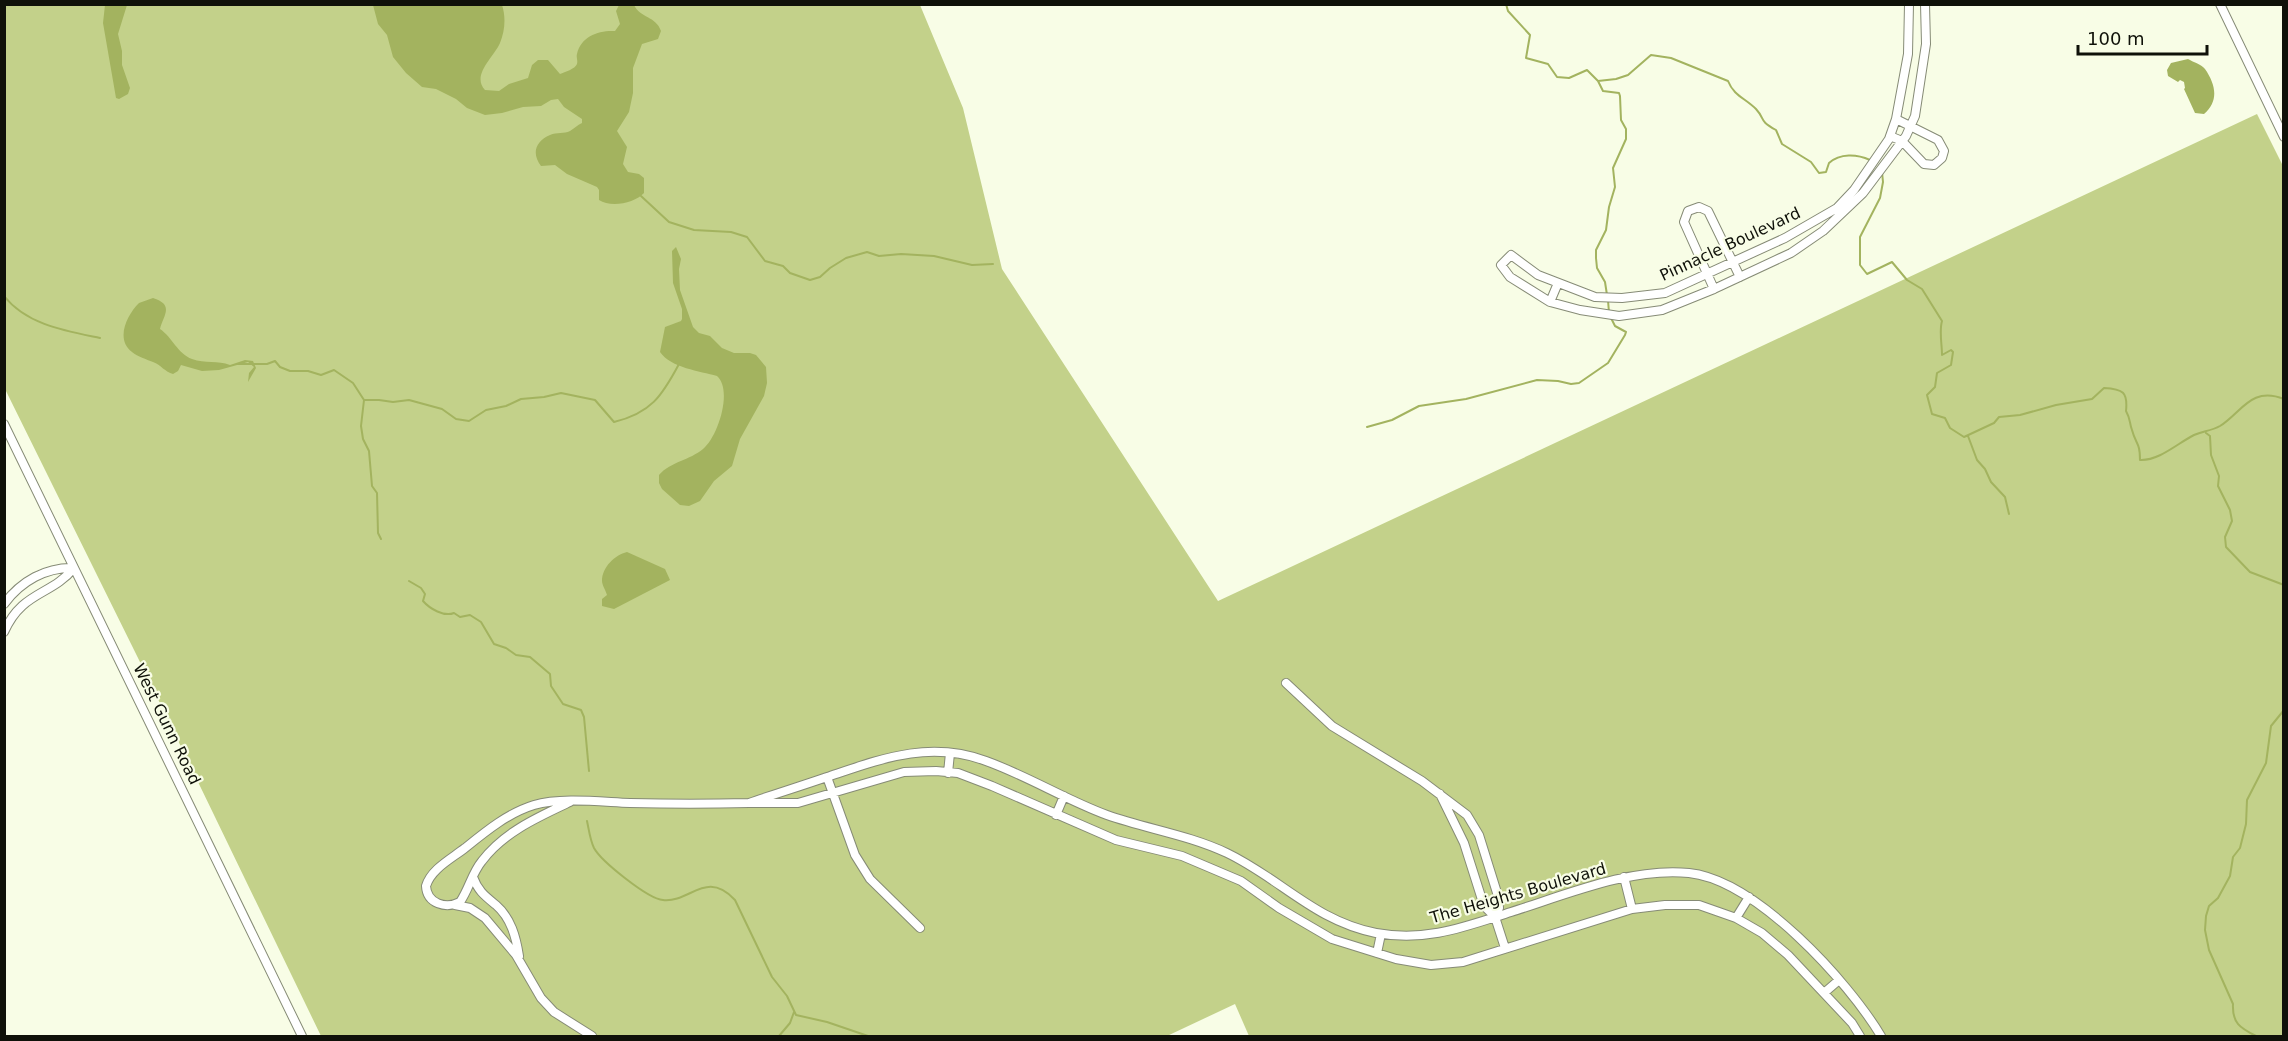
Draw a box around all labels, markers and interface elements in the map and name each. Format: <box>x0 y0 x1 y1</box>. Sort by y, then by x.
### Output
scale bar <box>2078 18 2207 56</box>
text: 100 m <box>2087 28 2145 49</box>
street label: Pinnacle Boulevard <box>1657 203 1803 285</box>
street label: West Gunn Road <box>129 660 205 788</box>
street label: The Heights Boulevard <box>1427 859 1608 928</box>

